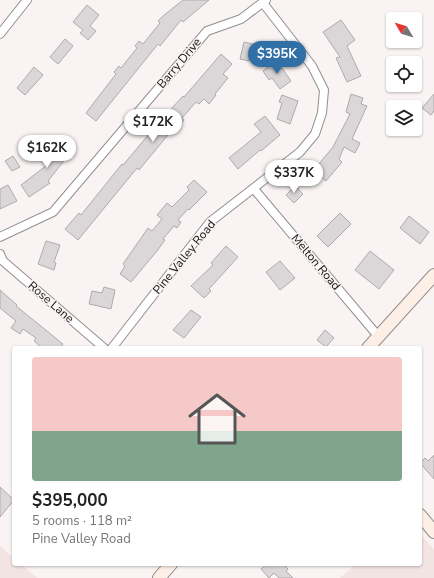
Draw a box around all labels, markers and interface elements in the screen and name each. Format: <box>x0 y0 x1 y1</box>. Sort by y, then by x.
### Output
north arrow <box>386 12 422 48</box>
map controls <box>386 12 422 136</box>
street label: Barry Drive <box>153 34 205 92</box>
pin: $395K <box>249 41 305 75</box>
text: $395K <box>257 45 297 63</box>
button: locate <box>386 56 422 92</box>
button: layers <box>386 100 422 136</box>
pin: $172K <box>125 109 181 143</box>
text: $172K <box>133 113 173 131</box>
pin: $162K <box>19 135 75 169</box>
text: $162K <box>27 139 67 157</box>
pin: $337K <box>266 160 322 194</box>
text: $337K <box>274 164 314 182</box>
street label: Pine Valley Road <box>149 217 219 297</box>
street label: Melton Road <box>288 231 344 293</box>
street label: Rose Lane <box>25 278 77 326</box>
icon: home <box>181 383 253 455</box>
text: $395,000 <box>32 489 108 512</box>
text: 5 rooms · 118 m² <box>32 512 132 530</box>
text: Pine Valley Road <box>32 530 131 548</box>

